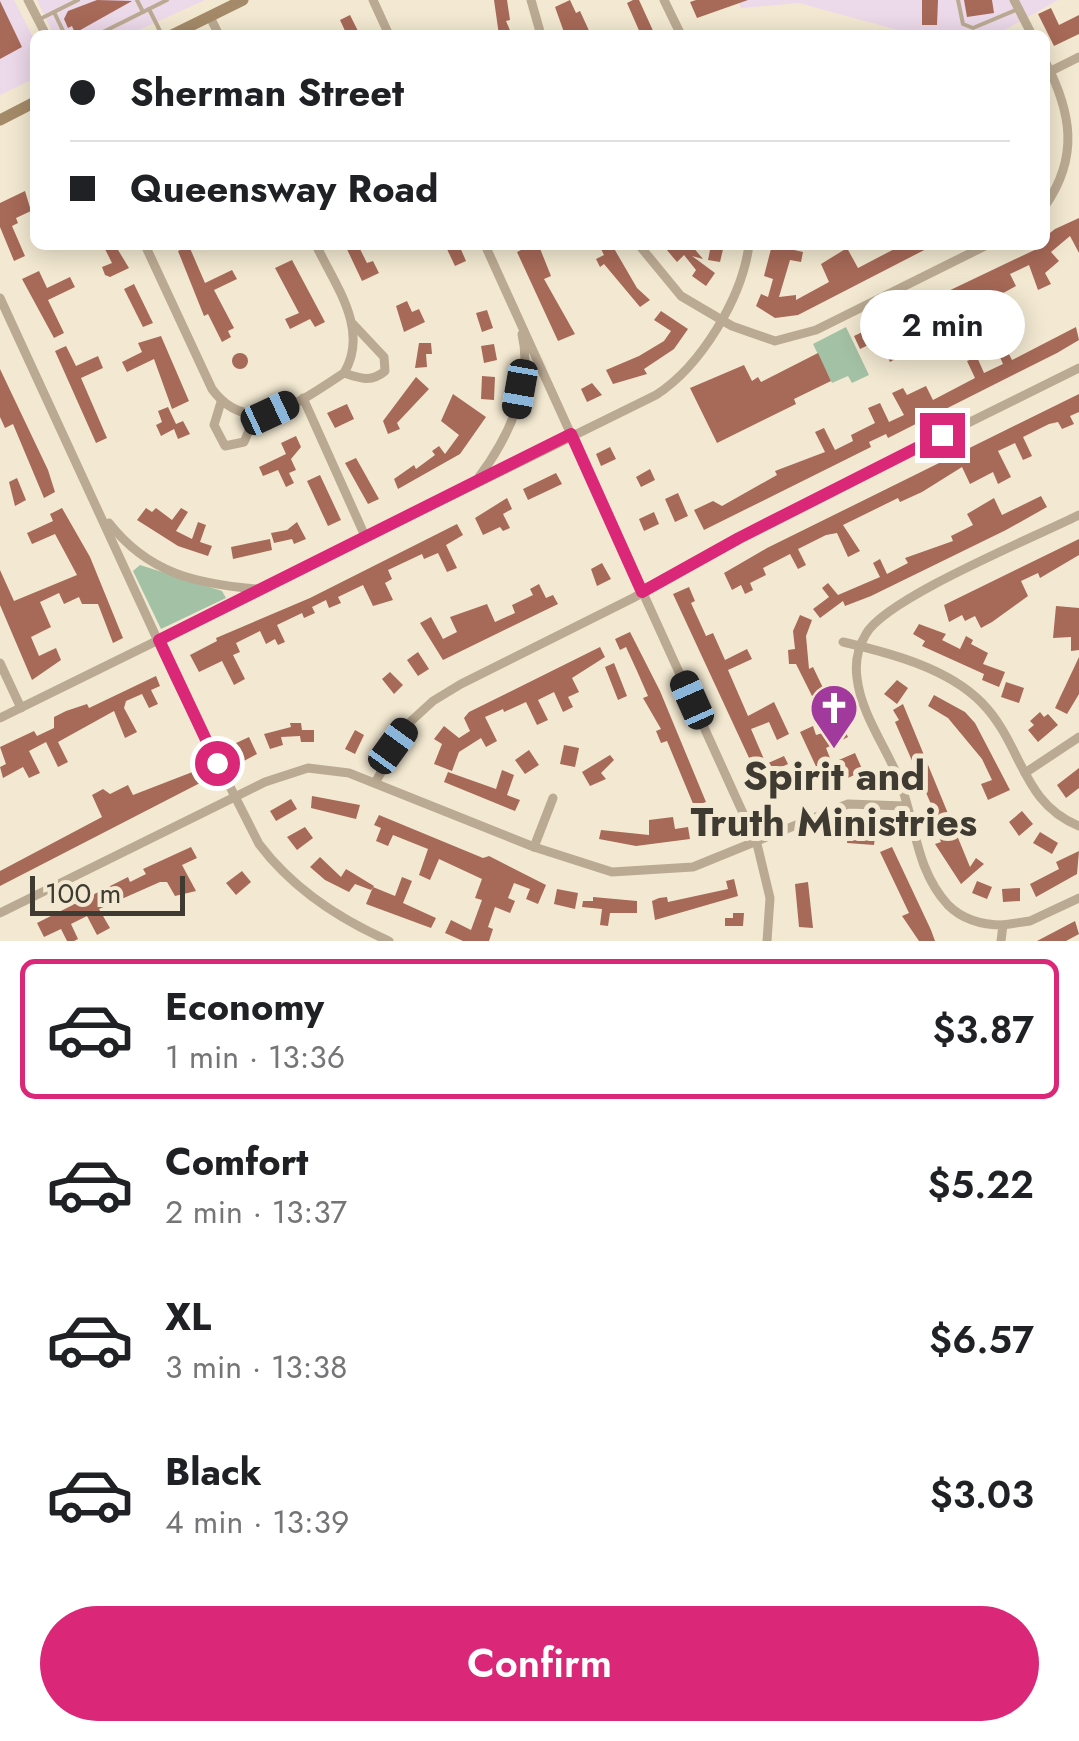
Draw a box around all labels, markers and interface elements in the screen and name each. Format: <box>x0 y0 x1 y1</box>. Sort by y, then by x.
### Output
text: Sherman Street <box>130 65 404 120</box>
text: Queensway Road <box>130 161 439 216</box>
callout: 2 min <box>860 290 1024 360</box>
text: 2 min <box>901 302 984 348</box>
car <box>500 357 540 421</box>
car <box>236 387 304 439</box>
route end <box>920 413 965 458</box>
car <box>666 666 718 734</box>
church icon: Spirit and Truth Ministries <box>808 682 860 750</box>
car <box>363 713 423 779</box>
route start <box>195 741 240 786</box>
place label: Spirit and Truth Ministries <box>691 747 977 851</box>
scale bar <box>30 871 185 916</box>
text: 100 m <box>45 873 121 914</box>
text: Economy <box>165 979 324 1034</box>
icon: car <box>45 984 135 1074</box>
text: $3.87 <box>932 1002 1034 1057</box>
text: 1 min · 13:36 <box>165 1034 345 1080</box>
text: Comfort <box>165 1134 308 1189</box>
icon: car <box>45 1139 135 1229</box>
text: $5.22 <box>928 1157 1034 1212</box>
text: 2 min · 13:37 <box>165 1189 347 1235</box>
text: XL <box>165 1289 211 1344</box>
icon: car <box>45 1294 135 1384</box>
text: $6.57 <box>929 1312 1034 1367</box>
text: 3 min · 13:38 <box>165 1344 347 1390</box>
text: Black <box>165 1444 262 1499</box>
icon: car <box>45 1449 135 1539</box>
text: $3.03 <box>930 1467 1034 1522</box>
text: 4 min · 13:39 <box>165 1499 350 1545</box>
button: Confirm <box>40 1606 1039 1721</box>

